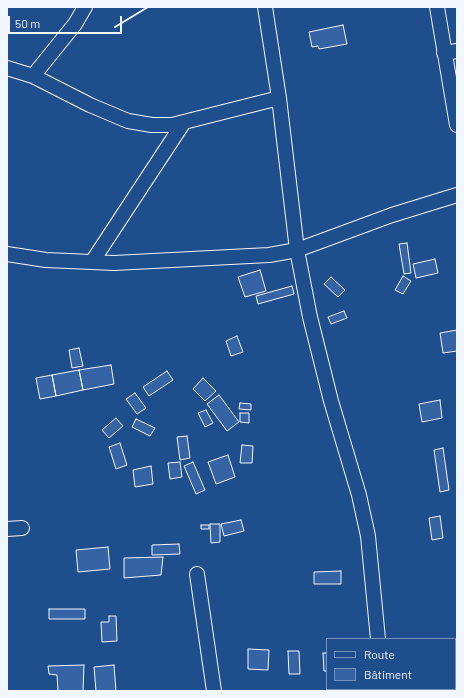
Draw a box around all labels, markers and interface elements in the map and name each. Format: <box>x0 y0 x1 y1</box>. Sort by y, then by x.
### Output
scale bar <box>10 8 124 34</box>
text: 50 m <box>15 16 40 30</box>
legend <box>326 638 456 690</box>
text: Route <box>364 647 395 661</box>
text: Bâtiment <box>364 667 412 681</box>

